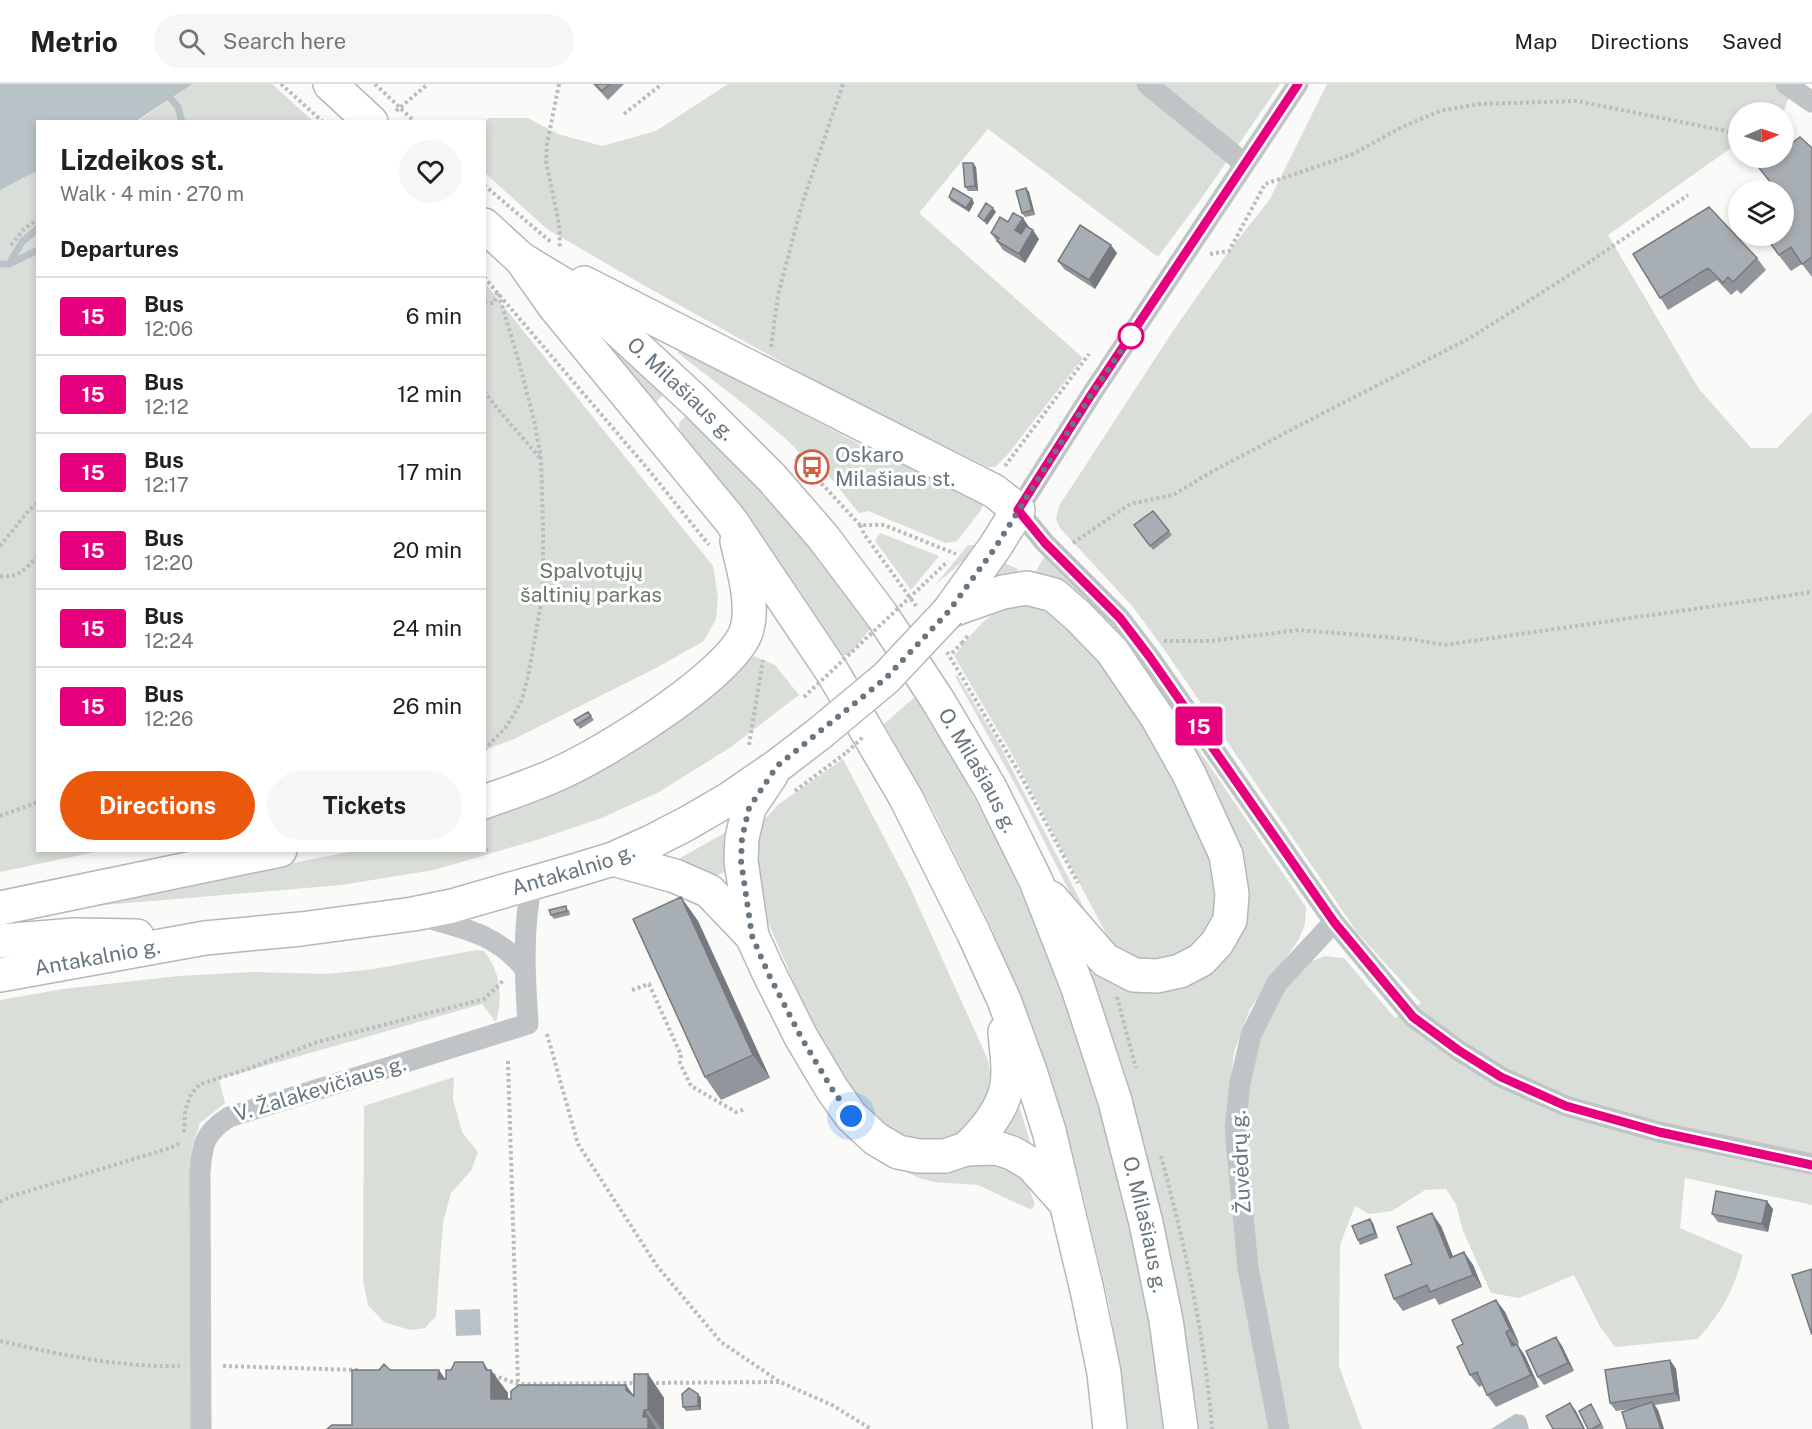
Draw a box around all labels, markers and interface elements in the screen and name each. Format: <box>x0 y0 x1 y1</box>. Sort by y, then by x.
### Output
search box <box>154 14 574 68</box>
text: Metrio <box>30 25 118 58</box>
icon: search <box>175 25 208 58</box>
text: Search here <box>223 28 346 54</box>
text: Map <box>1515 29 1557 54</box>
text: Directions <box>1590 29 1689 54</box>
text: Saved <box>1722 29 1782 54</box>
north arrow <box>1728 102 1794 168</box>
map controls <box>1728 102 1794 246</box>
button: heart <box>399 140 462 203</box>
text: Lizdeikos st. <box>60 143 224 176</box>
button: layers <box>1728 180 1794 246</box>
text: Walk · 4 min · 270 m <box>60 182 244 206</box>
text: Departures <box>60 236 179 262</box>
text: Bus <box>144 291 184 317</box>
text: 6 min <box>406 303 462 329</box>
text: 15 <box>81 304 105 329</box>
text: 12:06 <box>144 317 193 341</box>
unlabelled marker <box>1118 323 1144 349</box>
street label: O. Milašiaus g. <box>622 332 740 446</box>
text: Bus <box>144 369 184 395</box>
text: 12 min <box>397 381 462 407</box>
text: 15 <box>81 382 105 407</box>
text: 12:12 <box>144 395 189 419</box>
place label: Oskaro Milašiaus st. <box>835 442 955 491</box>
text: Bus <box>144 447 184 473</box>
bus stop icon: Oskaro Milašiaus st. <box>794 449 830 485</box>
text: 17 min <box>397 459 462 485</box>
text: 15 <box>81 460 105 485</box>
text: 12:17 <box>144 473 189 497</box>
text: Bus <box>144 525 184 551</box>
text: 20 min <box>393 537 462 563</box>
text: 15 <box>81 538 105 563</box>
text: 12:20 <box>144 551 193 575</box>
park label: Spalvotųjų šaltinių parkas <box>520 558 662 607</box>
text: Bus <box>144 603 184 629</box>
text: 24 min <box>392 615 462 641</box>
text: 15 <box>81 616 105 641</box>
text: 12:24 <box>144 629 193 653</box>
text: Bus <box>144 681 184 707</box>
text: 26 min <box>393 693 462 719</box>
text: 15 <box>81 694 105 719</box>
street label: O. Milašiaus g. <box>933 703 1023 837</box>
line badge: 15 <box>1172 706 1226 746</box>
text: 12:26 <box>144 707 193 731</box>
text: 15 <box>1187 714 1211 739</box>
button: Directions <box>60 771 255 840</box>
button: Tickets <box>267 771 462 840</box>
street label: Antakalnio g. <box>509 838 639 900</box>
street label: Antakalnio g. <box>32 933 162 981</box>
street label: V. Žalakevičiaus g. <box>231 1050 409 1127</box>
your location <box>836 1101 866 1131</box>
street label: Žuvėdrų g. <box>1225 1110 1256 1214</box>
street label: O. Milašiaus g. <box>1118 1154 1173 1295</box>

